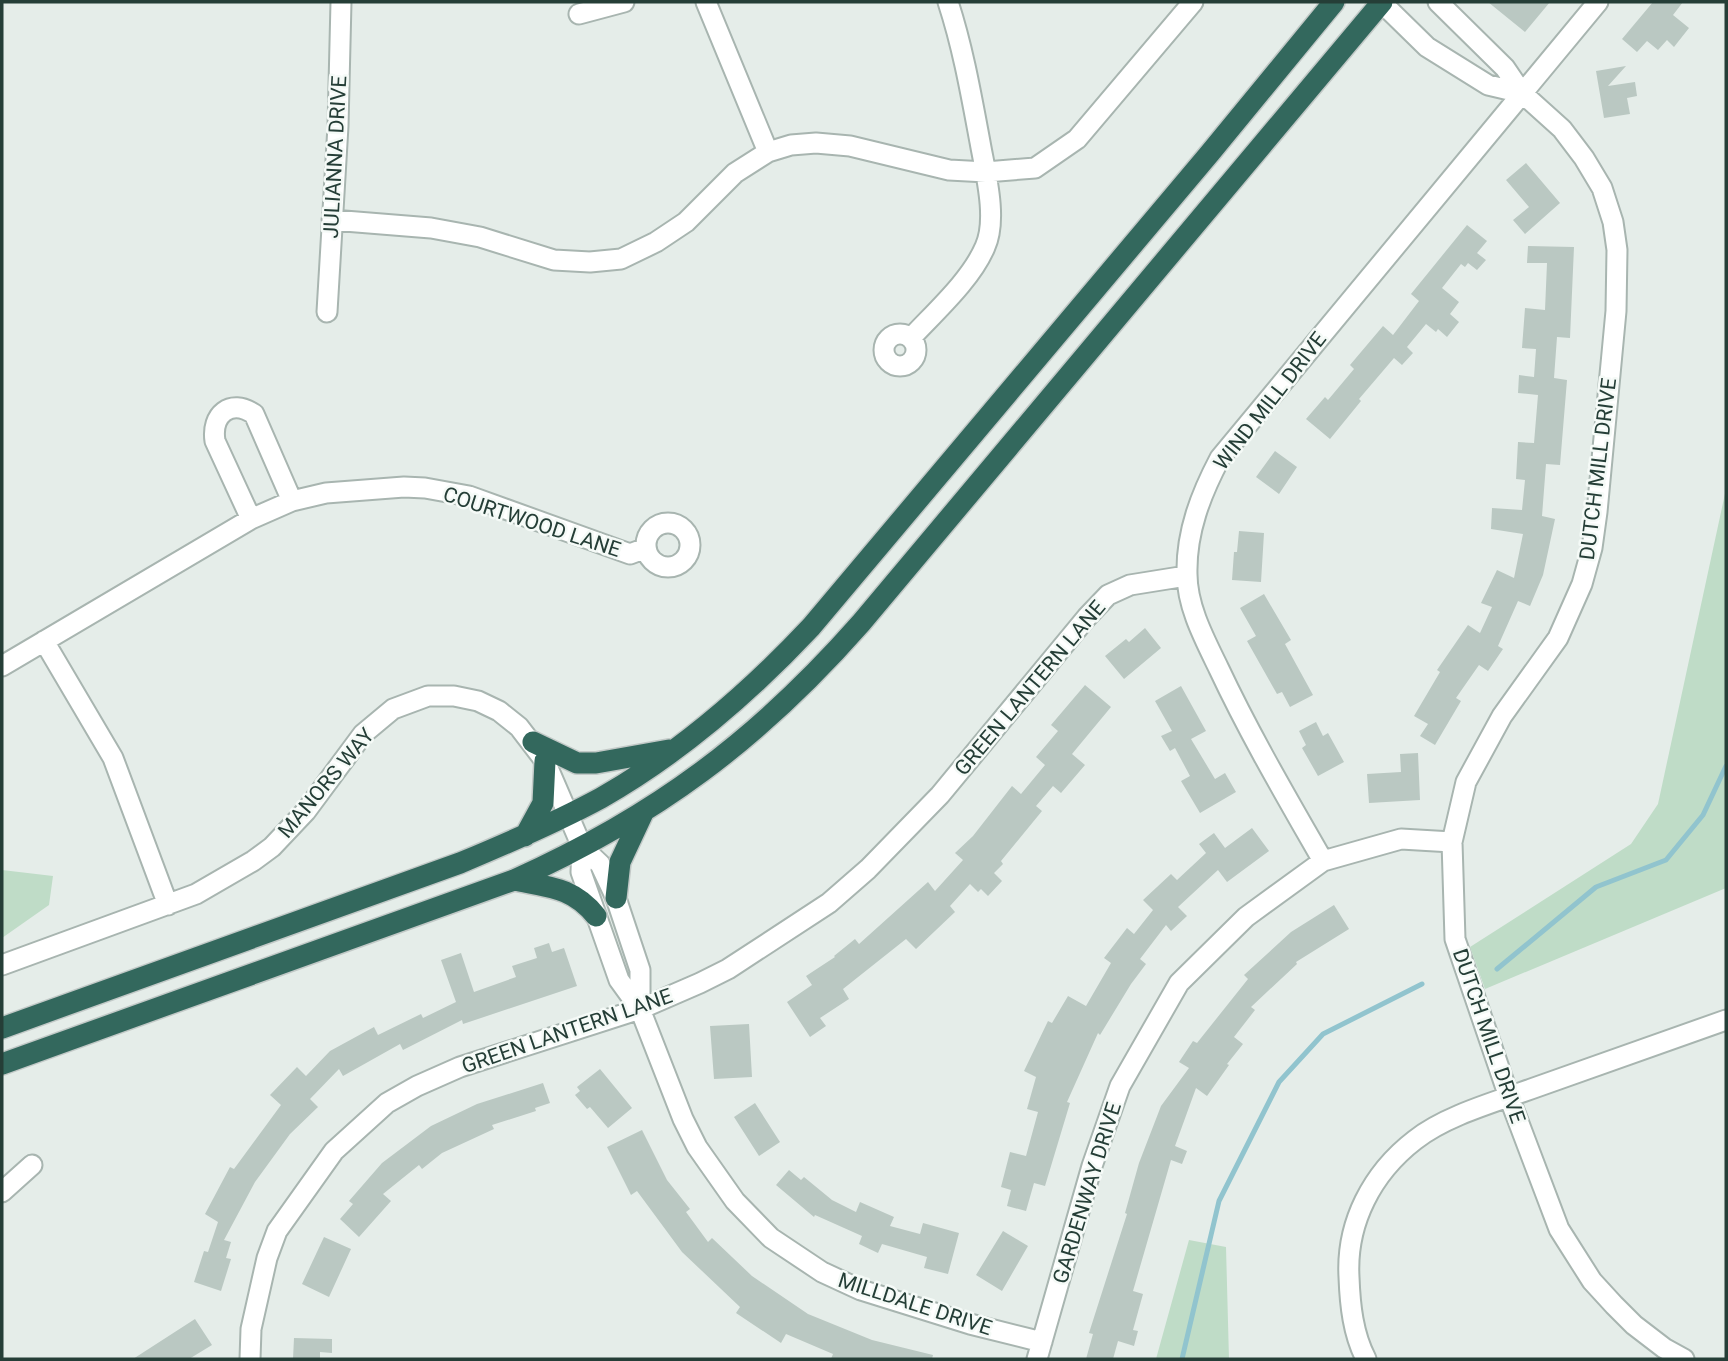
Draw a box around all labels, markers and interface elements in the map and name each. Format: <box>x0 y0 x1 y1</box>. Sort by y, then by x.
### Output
street label: JULIANNA DRIVE <box>319 75 351 239</box>
street label: WIND MILL DRIVE <box>1209 327 1331 475</box>
street label: DUTCH MILL DRIVE <box>1575 377 1621 561</box>
street label: COURTWOOD LANE <box>440 482 624 562</box>
street label: GREEN LANTERN LANE <box>950 596 1110 780</box>
street label: MANORS WAY <box>273 723 379 843</box>
street label: DUTCH MILL DRIVE <box>1448 946 1530 1127</box>
street label: GREEN LANTERN LANE <box>459 984 675 1078</box>
street label: GARDENWAY DRIVE <box>1048 1099 1126 1286</box>
street label: MILLDALE DRIVE <box>835 1268 995 1340</box>

